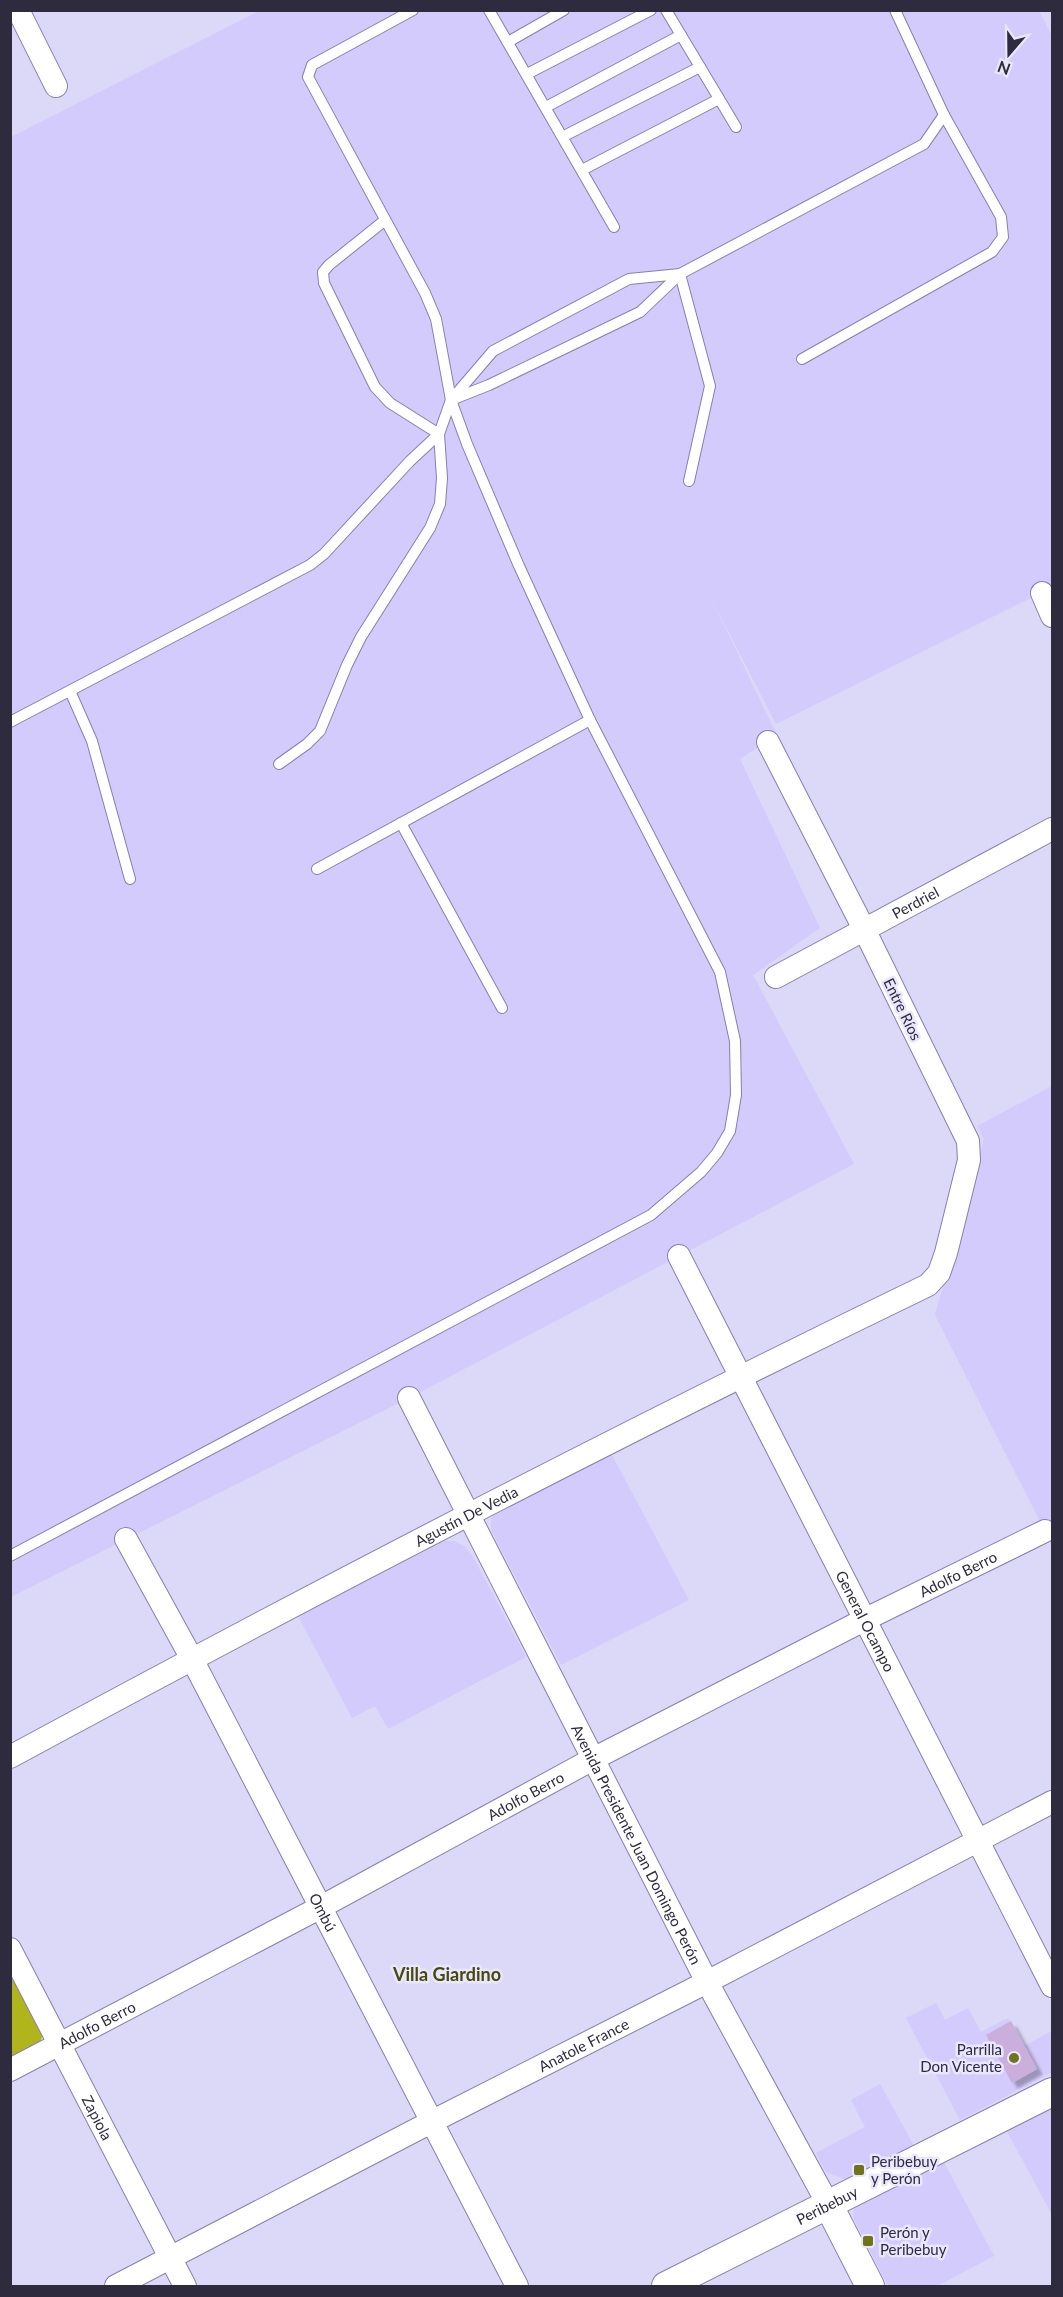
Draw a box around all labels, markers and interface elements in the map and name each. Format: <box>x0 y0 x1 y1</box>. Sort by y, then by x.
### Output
north arrow <box>979 24 1039 84</box>
text: N <box>995 58 1013 80</box>
street label: Perdriel <box>889 882 942 922</box>
street label: Entre Ríos <box>880 975 926 1043</box>
street label: Agustín De Vedia <box>412 1482 521 1550</box>
street label: Adolfo Berro <box>916 1547 1000 1601</box>
street label: General Ocampo <box>832 1568 899 1675</box>
street label: Avenida Presidente Juan Domingo Perón <box>568 1721 705 1967</box>
street label: Adolfo Berro <box>484 1768 567 1824</box>
street label: Ombú <box>306 1890 341 1934</box>
district label: Villa Giardino <box>392 1963 501 1985</box>
street label: Adolfo Berro <box>55 1997 138 2052</box>
street label: Anatole France <box>535 2014 632 2075</box>
place label: Parrilla Don Vicente <box>920 2040 1002 2075</box>
marker: Parrilla Don Vicente <box>1007 2051 1021 2065</box>
street label: Zapiola <box>79 2092 117 2143</box>
place label: Peribebuy y Perón <box>871 2152 938 2187</box>
marker: Peribebuy y Perón <box>852 2163 866 2177</box>
street label: Peribebuy <box>793 2182 861 2228</box>
place label: Perón y Peribebuy <box>880 2223 947 2258</box>
marker: Perón y Peribebuy <box>861 2234 875 2248</box>

